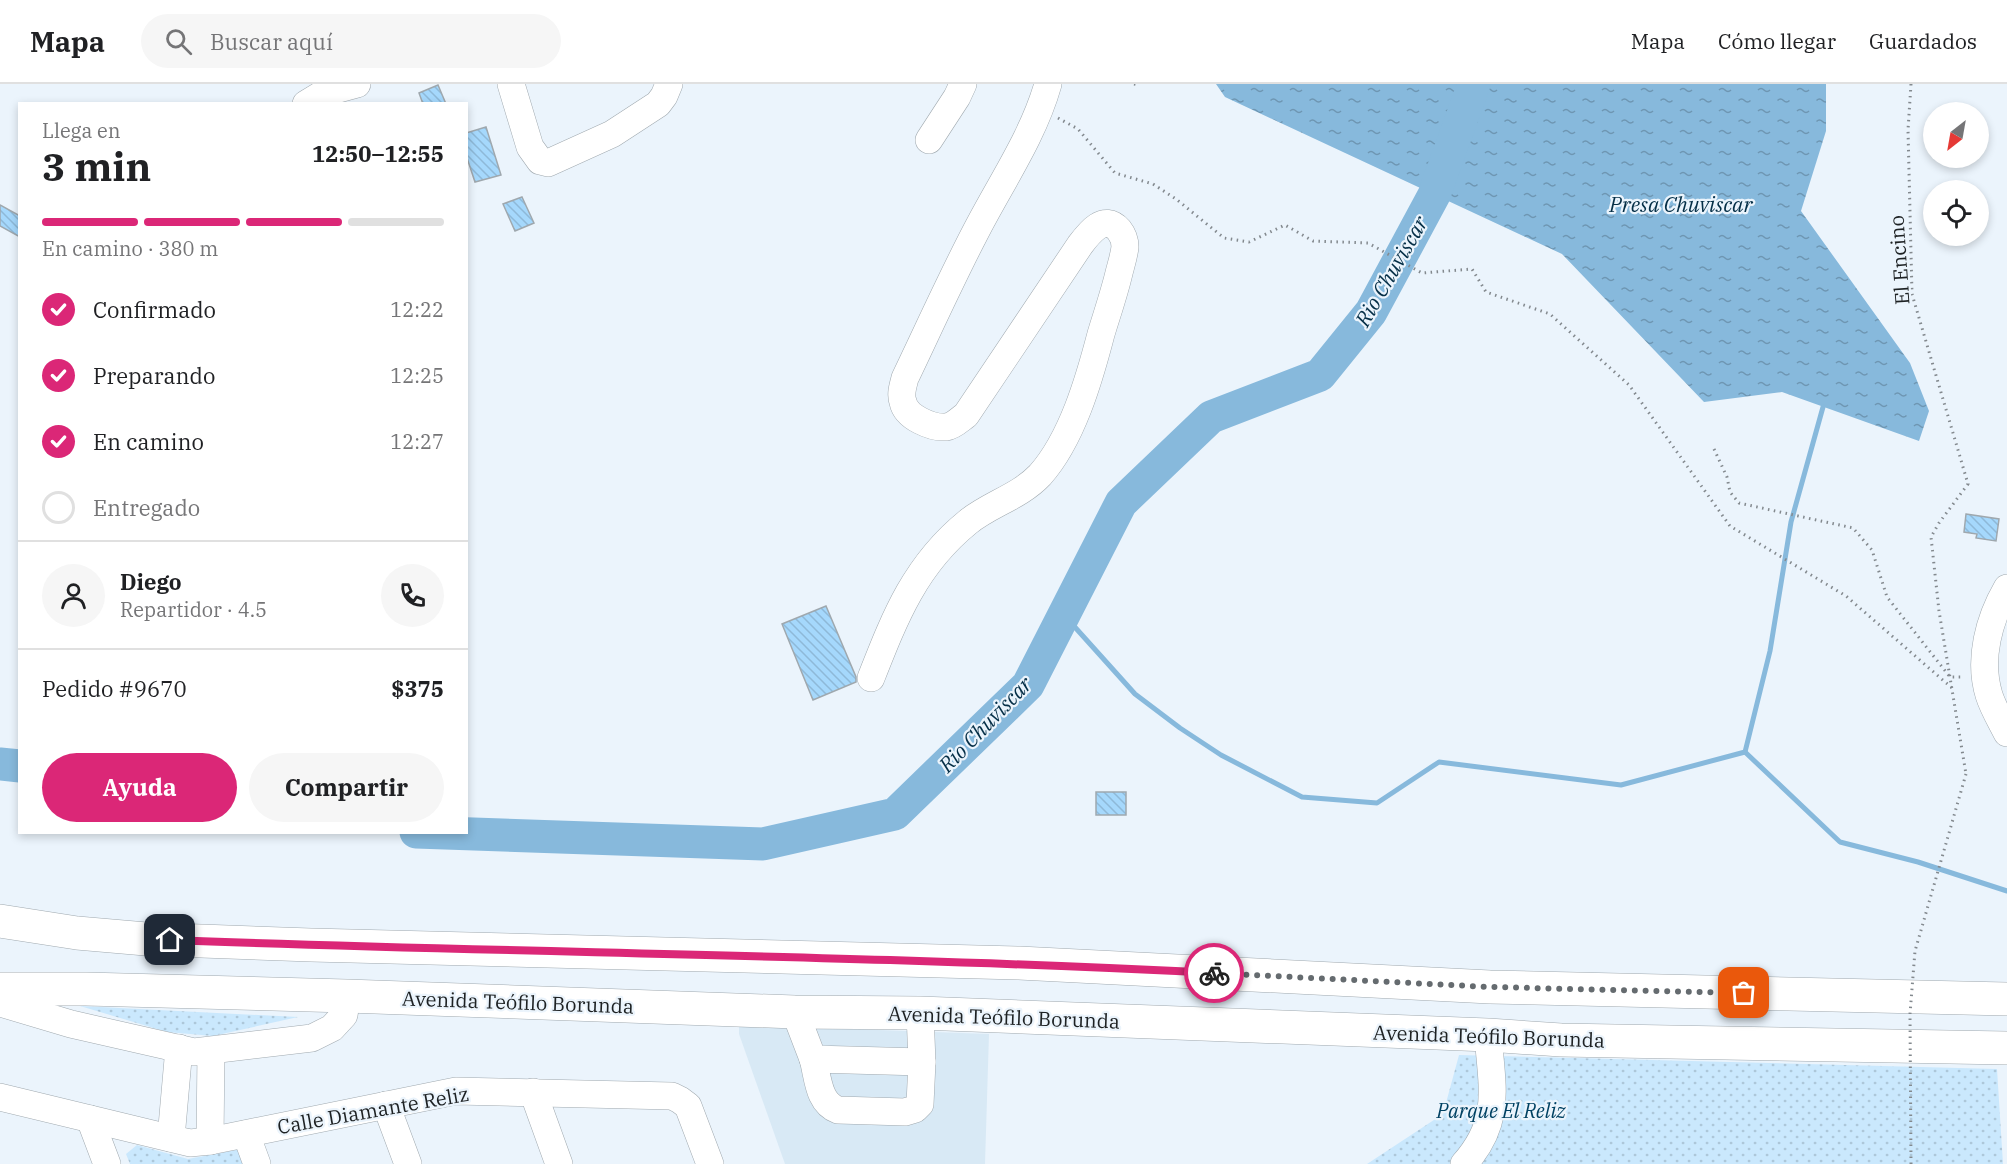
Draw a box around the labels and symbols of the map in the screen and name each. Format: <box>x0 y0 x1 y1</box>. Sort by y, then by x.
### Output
north arrow <box>1923 102 1989 168</box>
water label: Presa Chuviscar <box>1608 190 1753 218</box>
water label: Rio Chuviscar <box>1348 210 1434 332</box>
street label: El Encino <box>1882 214 1916 306</box>
water label: Rio Chuviscar <box>931 669 1038 779</box>
pin <box>144 914 195 965</box>
courier <box>1184 943 1244 1003</box>
pin <box>1718 967 1769 1018</box>
street label: Avenida Teófilo Borunda <box>402 984 634 1020</box>
street label: Avenida Teófilo Borunda <box>888 999 1120 1035</box>
street label: Avenida Teófilo Borunda <box>1373 1018 1605 1054</box>
street label: Calle Diamante Reliz <box>275 1080 471 1140</box>
park label: Parque El Reliz <box>1436 1097 1566 1124</box>

